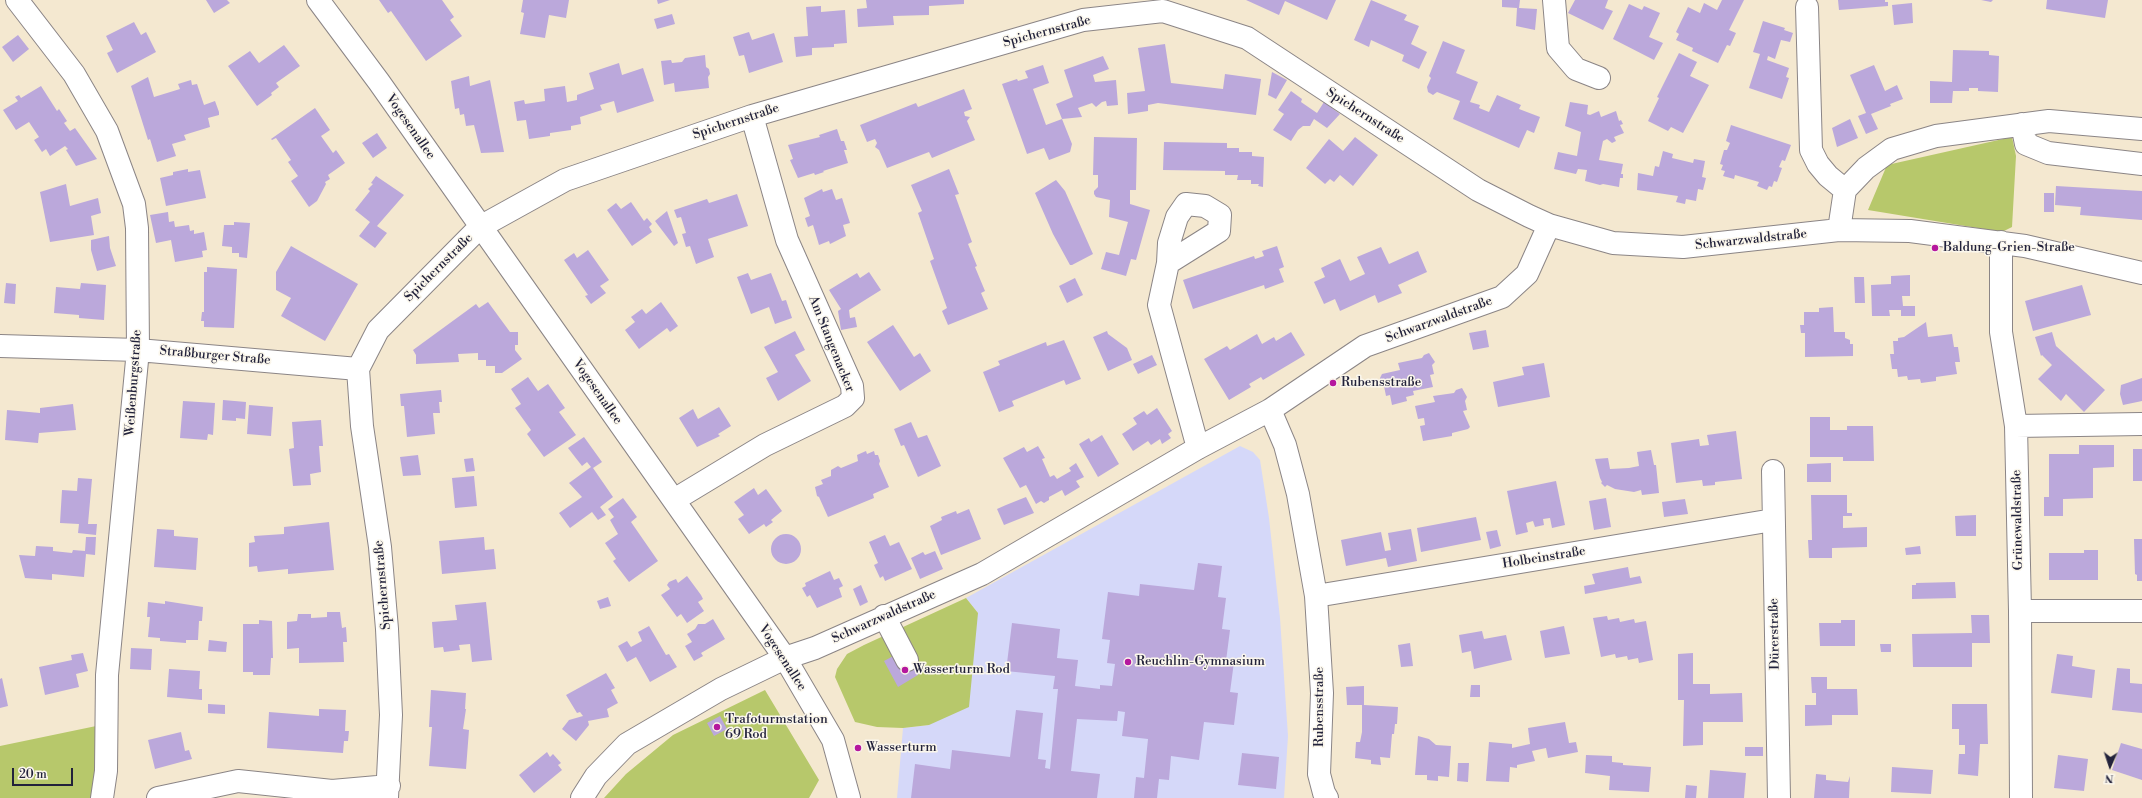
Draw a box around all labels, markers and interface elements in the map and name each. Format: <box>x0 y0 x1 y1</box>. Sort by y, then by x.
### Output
street label: Spichernstraße <box>1002 13 1092 51</box>
street label: Spichernstraße <box>1323 85 1407 147</box>
street label: Vogesenallee <box>382 91 438 163</box>
street label: Spichernstraße <box>691 101 781 143</box>
street label: Schwarzwaldstraße <box>1694 226 1808 254</box>
street label: Spichernstraße <box>402 231 476 305</box>
place label: Baldung-Grien-Straße <box>1943 240 2075 256</box>
marker: Baldung-Grien-Straße <box>1930 243 1940 253</box>
street label: Schwarzwaldstraße <box>1384 293 1494 347</box>
street label: Am Stangenacker <box>805 294 857 394</box>
street label: Weißenburgstraße <box>122 329 146 437</box>
street label: Straßburger Straße <box>159 343 271 369</box>
street label: Vogesenallee <box>569 356 625 428</box>
place label: Rubensstraße <box>1341 375 1421 391</box>
marker: Rubensstraße <box>1328 378 1338 388</box>
street label: Grünewaldstraße <box>2009 470 2027 570</box>
street label: Spichernstraße <box>371 539 395 631</box>
street label: Holbeinstraße <box>1501 544 1587 572</box>
street label: Schwarzwaldstraße <box>830 587 938 647</box>
street label: Dürerstraße <box>1767 598 1783 670</box>
street label: Vogesenallee <box>755 622 809 694</box>
place label: Reuchlin-Gymnasium <box>1136 654 1265 670</box>
marker: Reuchlin-Gymnasium <box>1123 657 1133 667</box>
place label: Wasserturm Rod <box>913 662 1010 678</box>
marker: Wasserturm Rod <box>900 665 910 675</box>
street label: Rubensstraße <box>1312 667 1328 747</box>
place label: Trafoturmstation 69 Rod <box>725 712 828 743</box>
marker: Trafoturmstation 69 Rod <box>712 722 722 732</box>
place label: Wasserturm <box>866 740 937 756</box>
marker: Wasserturm <box>853 743 863 753</box>
north arrow <box>2090 746 2130 786</box>
scale bar <box>14 760 75 786</box>
text: 20 m <box>19 767 47 782</box>
text: N <box>2105 771 2114 785</box>

